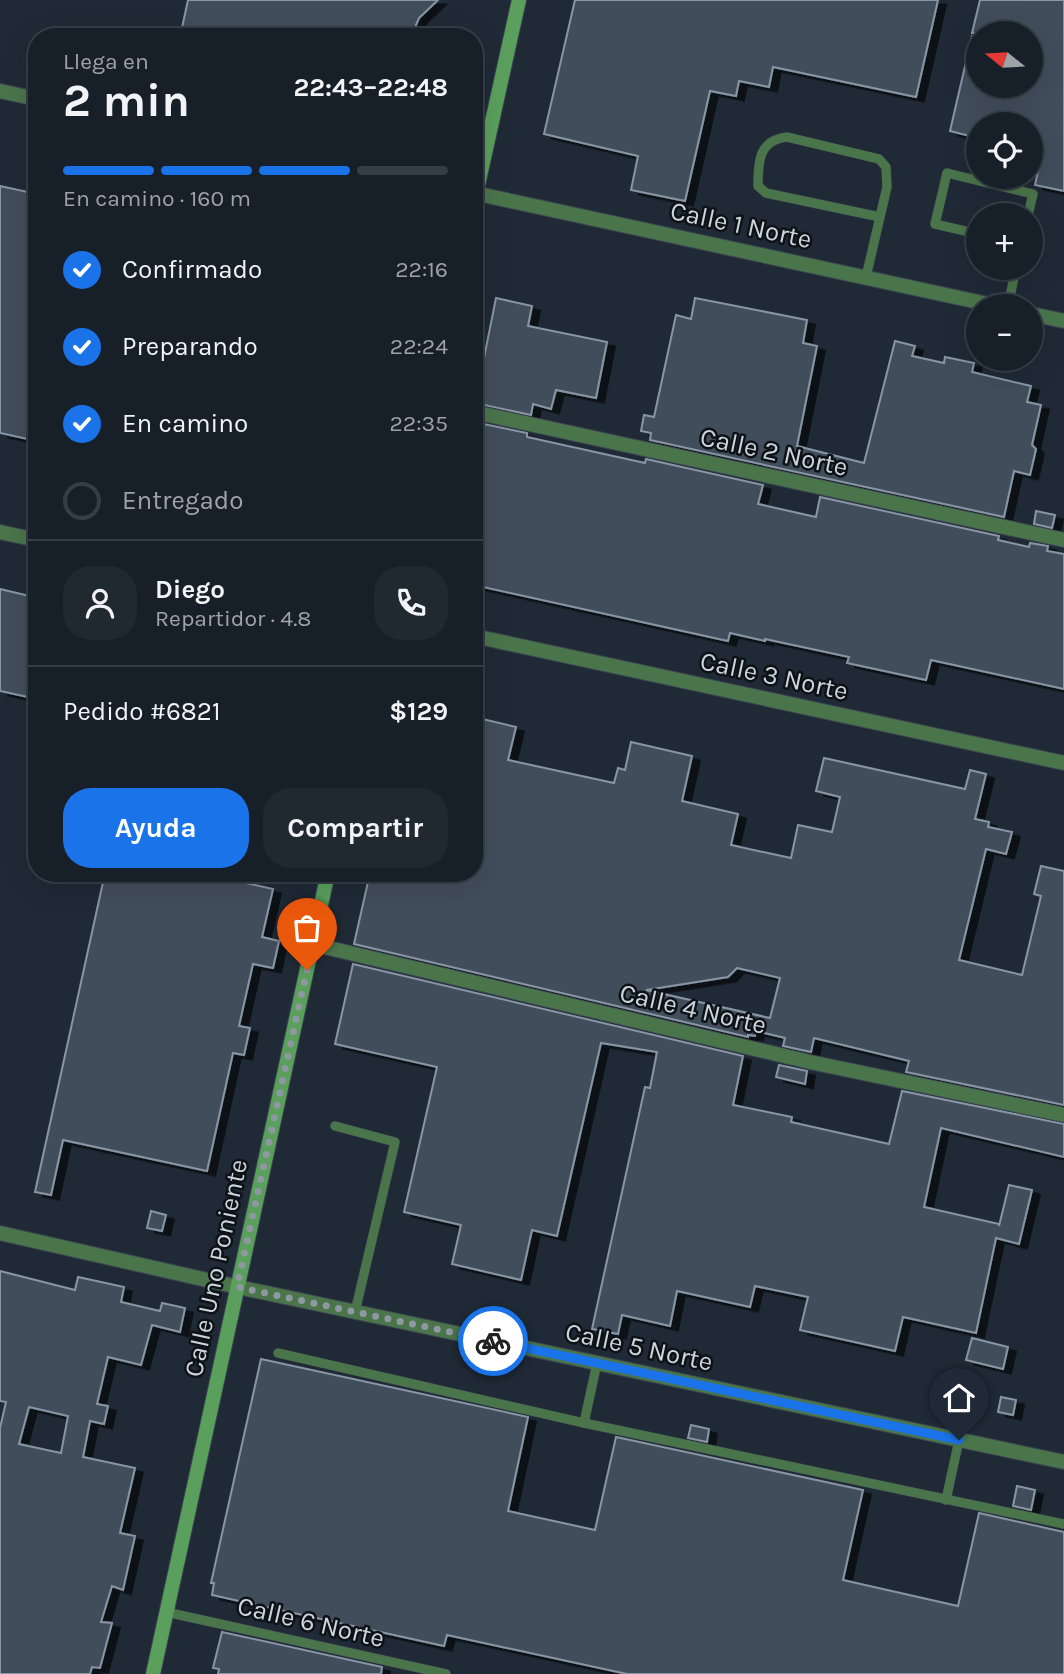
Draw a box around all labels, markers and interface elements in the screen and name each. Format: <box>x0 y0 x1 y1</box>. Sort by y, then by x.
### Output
north arrow <box>966 21 1043 98</box>
map controls <box>966 21 1043 371</box>
text: Llega en <box>63 48 149 75</box>
text: 22:43–22:48 <box>293 72 448 103</box>
text: 2 min <box>63 74 190 128</box>
button: locate <box>966 112 1043 189</box>
text: En camino · 160 m <box>63 185 251 212</box>
street label: Calle 1 Norte <box>668 195 814 255</box>
button: + <box>966 203 1043 280</box>
icon: check <box>63 251 101 289</box>
text: Confirmado <box>122 254 262 285</box>
text: 22:16 <box>395 256 448 283</box>
button: − <box>966 294 1043 371</box>
icon: check <box>63 328 101 366</box>
text: Preparando <box>122 331 258 362</box>
text: 22:24 <box>390 333 448 360</box>
icon: check <box>63 405 101 443</box>
text: En camino <box>122 408 248 439</box>
text: 22:35 <box>389 410 448 437</box>
street label: Calle 2 Norte <box>697 421 851 483</box>
text: Entregado <box>122 485 243 516</box>
button: person <box>63 566 137 640</box>
button: phone <box>374 566 448 640</box>
text: Diego <box>155 574 225 605</box>
text: Repartidor · 4.8 <box>155 605 311 632</box>
street label: Calle 3 Norte <box>697 645 851 707</box>
text: Pedido #6821 <box>63 696 220 727</box>
text: $129 <box>389 696 448 727</box>
button: Ayuda <box>63 788 249 868</box>
button: Compartir <box>263 788 448 868</box>
pin <box>277 898 337 970</box>
icon: bag <box>288 909 326 947</box>
street label: Calle 4 Norte <box>617 977 769 1041</box>
street label: Calle Uno Poniente <box>178 1156 254 1380</box>
courier <box>458 1306 528 1376</box>
street label: Calle 5 Norte <box>563 1316 715 1378</box>
icon: bike <box>474 1322 512 1360</box>
pin <box>929 1368 989 1440</box>
icon: home <box>940 1379 978 1417</box>
street label: Calle 6 Norte <box>234 1590 388 1654</box>

